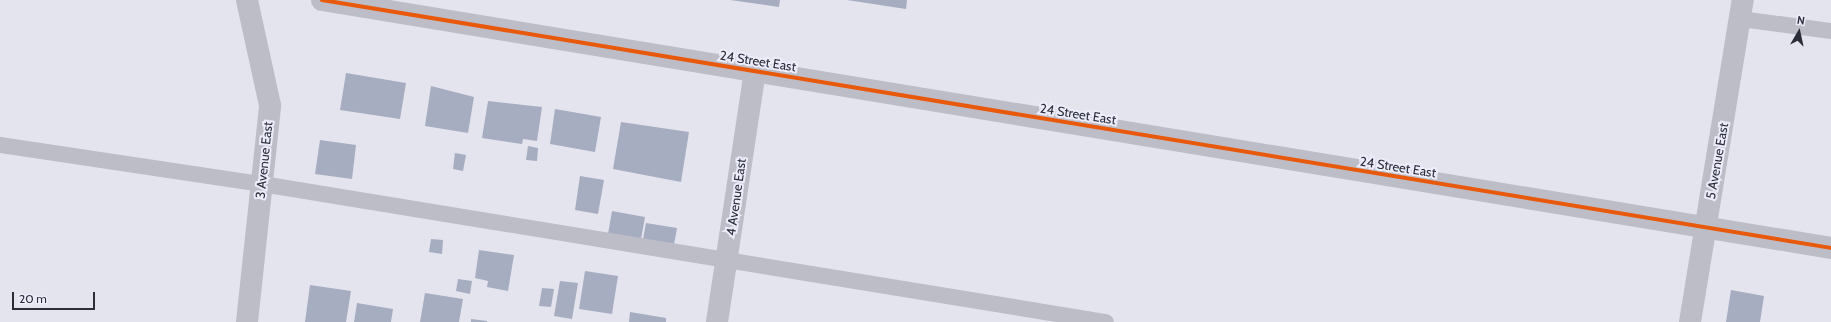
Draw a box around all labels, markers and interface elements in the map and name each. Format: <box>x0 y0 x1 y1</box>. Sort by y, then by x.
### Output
north arrow <box>1779 12 1819 52</box>
text: N <box>1796 13 1806 28</box>
street label: 24 Street East <box>719 47 797 75</box>
street label: 24 Street East <box>1039 100 1117 128</box>
street label: 3 Avenue East <box>252 121 276 199</box>
street label: 5 Avenue East <box>1703 122 1731 200</box>
street label: 24 Street East <box>1359 153 1437 181</box>
street label: 4 Avenue East <box>723 157 749 237</box>
scale bar <box>14 284 97 310</box>
text: 20 m <box>19 291 47 306</box>

